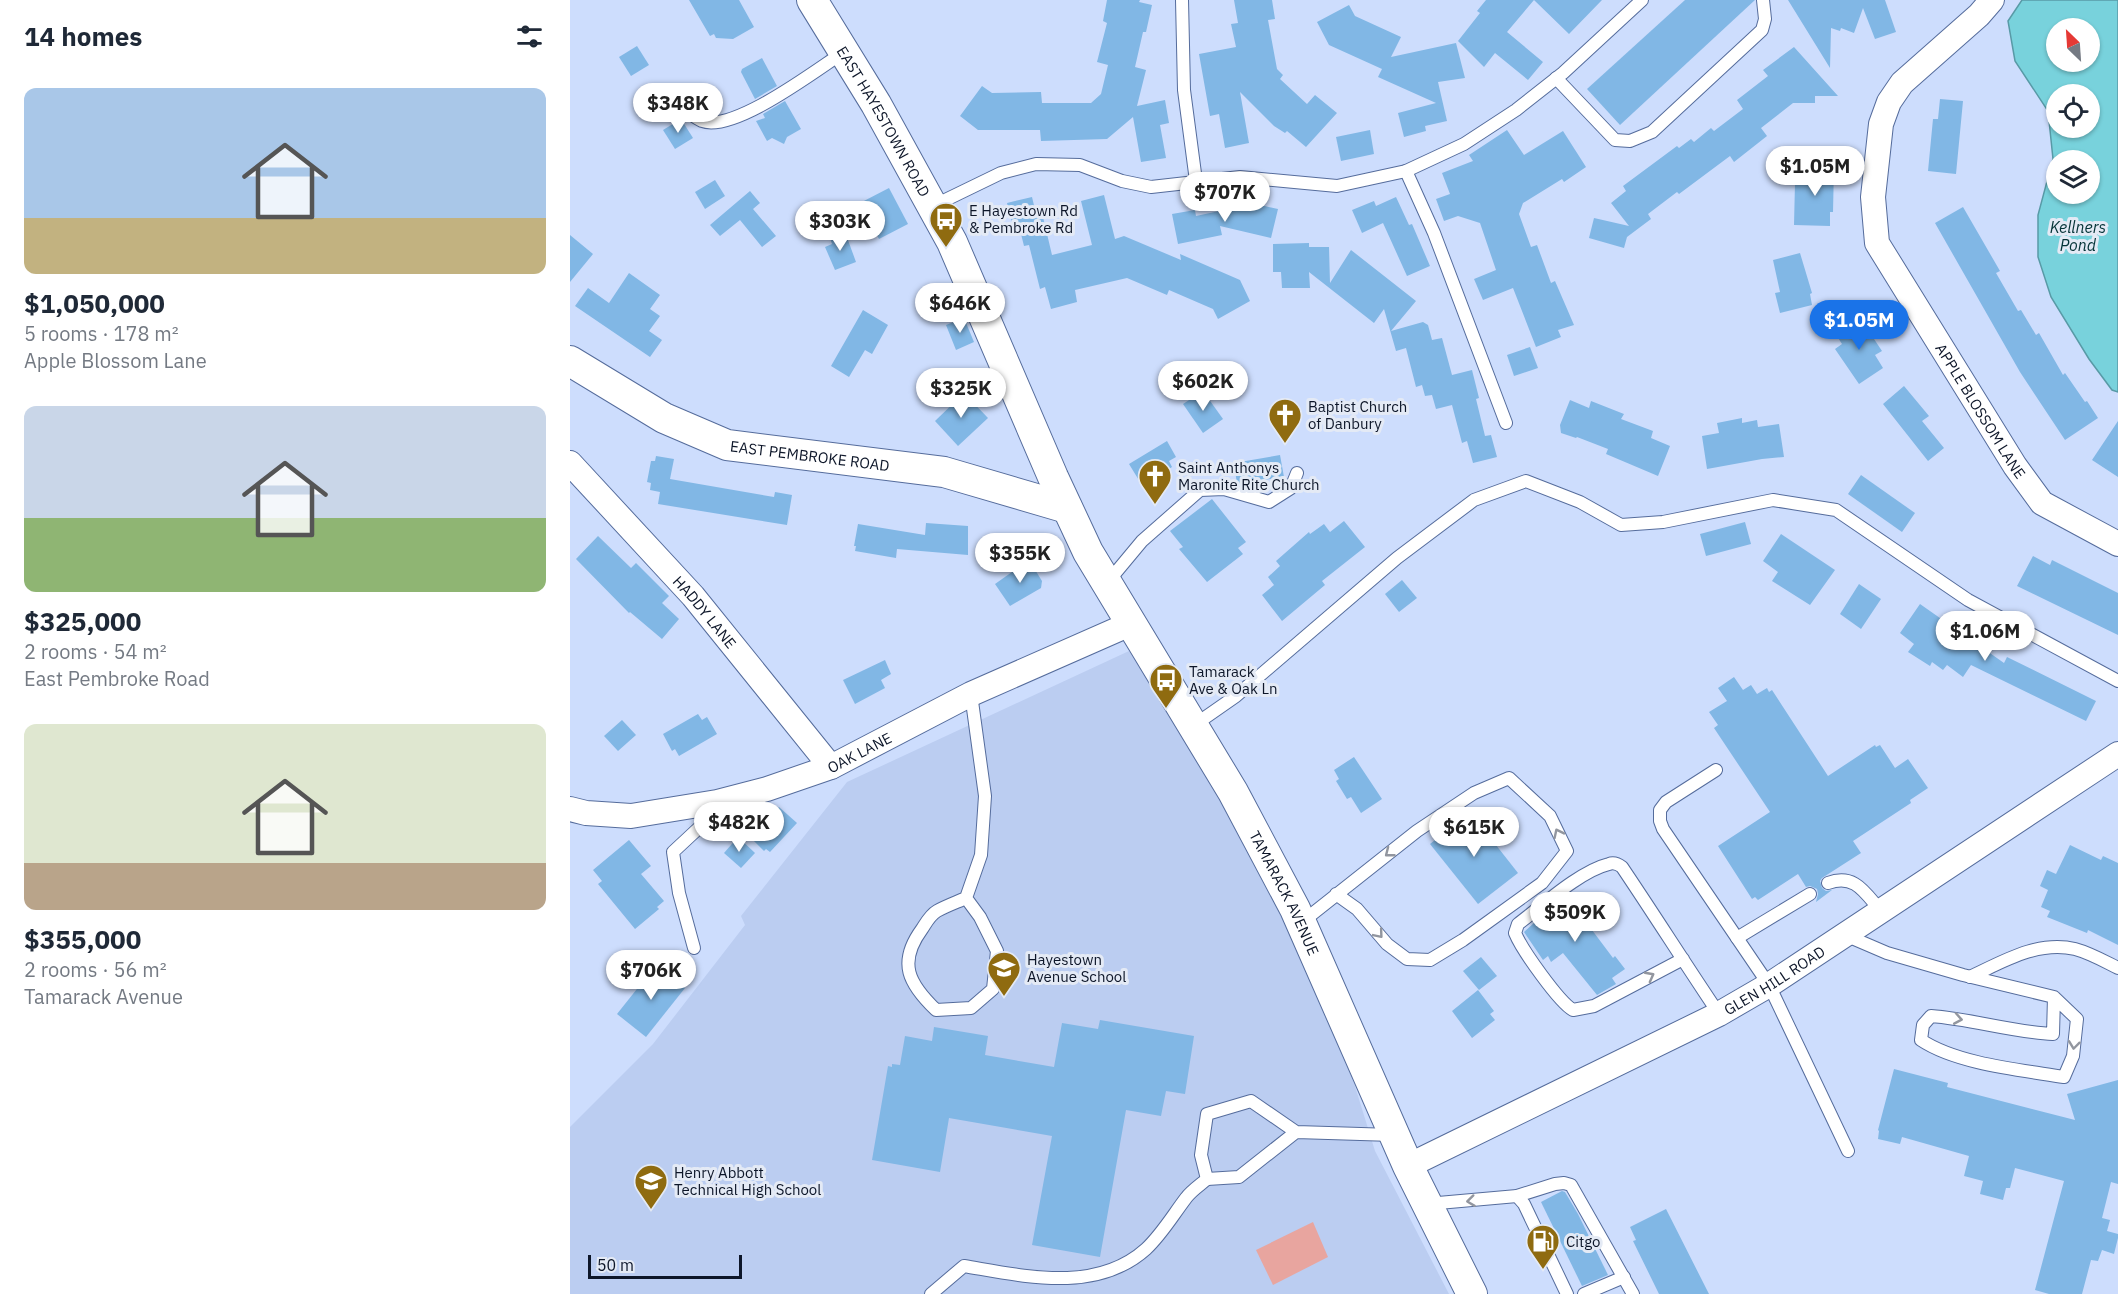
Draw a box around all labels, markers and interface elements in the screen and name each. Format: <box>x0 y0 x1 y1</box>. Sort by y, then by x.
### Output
north arrow <box>2046 18 2100 72</box>
map controls <box>2046 18 2100 204</box>
text: 14 homes <box>24 19 142 53</box>
icon: filters <box>513 20 546 53</box>
street label: EAST HAYESTOWN ROAD <box>833 42 935 200</box>
pin: $348K <box>636 83 720 134</box>
button: locate <box>2046 84 2100 138</box>
text: $348K <box>647 89 709 116</box>
icon: home <box>231 127 339 235</box>
pin: $1.05M <box>1766 146 1864 197</box>
button: layers <box>2046 150 2100 204</box>
text: $1.05M <box>1780 152 1850 179</box>
pin: $707K <box>1183 172 1267 223</box>
text: $707K <box>1194 178 1256 205</box>
pin: $303K <box>798 201 882 252</box>
bus stop icon: E Hayestown Rd & Pembroke Rd <box>928 201 964 248</box>
place label: E Hayestown Rd & Pembroke Rd <box>969 201 1078 237</box>
text: $303K <box>809 207 871 234</box>
water label: Kellners Pond <box>2050 217 2106 255</box>
pin: $646K <box>918 283 1002 334</box>
text: $1,050,000 <box>24 286 165 320</box>
text: $646K <box>929 289 991 316</box>
pin: $1.05M <box>1810 300 1908 351</box>
text: $1.05M <box>1824 306 1894 333</box>
text: 5 rooms · 178 m² <box>24 320 179 347</box>
street label: APPLE BLOSSOM LANE <box>1932 340 2030 482</box>
text: Apple Blossom Lane <box>24 347 207 374</box>
pin: $602K <box>1161 361 1245 412</box>
text: $602K <box>1172 367 1234 394</box>
pin: $325K <box>919 368 1003 419</box>
text: $325K <box>930 374 992 401</box>
church icon: Baptist Church of Danbury <box>1267 397 1303 444</box>
place label: Baptist Church of Danbury <box>1308 397 1407 433</box>
street label: EAST PEMBROKE ROAD <box>729 436 891 475</box>
icon: home <box>231 445 339 553</box>
church icon: Saint Anthonys Maronite Rite Church <box>1137 458 1173 505</box>
place label: Saint Anthonys Maronite Rite Church <box>1178 458 1319 494</box>
pin: $355K <box>978 533 1062 584</box>
text: $355K <box>989 539 1051 566</box>
street label: HADDY LANE <box>669 571 741 652</box>
text: $325,000 <box>24 604 141 638</box>
pin: $1.06M <box>1936 611 2034 662</box>
text: $1.06M <box>1950 617 2020 644</box>
text: 2 rooms · 54 m² <box>24 638 167 665</box>
bus stop icon: Tamarack Ave & Oak Ln <box>1148 662 1184 709</box>
place label: Tamarack Ave & Oak Ln <box>1189 662 1277 698</box>
text: East Pembroke Road <box>24 665 210 692</box>
street label: OAK LANE <box>824 728 895 777</box>
icon: home <box>231 763 339 871</box>
pin: $482K <box>697 802 781 853</box>
pin: $615K <box>1432 807 1516 858</box>
text: $482K <box>708 808 770 835</box>
text: $615K <box>1443 813 1505 840</box>
street label: TAMARACK AVENUE <box>1246 827 1324 958</box>
one-way arrow <box>1553 828 1565 839</box>
one-way arrow <box>1385 845 1396 856</box>
pin: $509K <box>1533 892 1617 943</box>
text: $509K <box>1544 898 1606 925</box>
text: $355,000 <box>24 922 141 956</box>
one-way arrow <box>1371 927 1382 938</box>
street label: GLEN HILL ROAD <box>1720 941 1828 1019</box>
pin: $706K <box>609 950 693 1001</box>
school or university icon: Hayestown Avenue School <box>986 950 1022 997</box>
place label: Hayestown Avenue School <box>1027 950 1126 986</box>
text: 2 rooms · 56 m² <box>24 956 167 983</box>
text: $706K <box>620 956 682 983</box>
one-way arrow <box>1644 972 1655 984</box>
text: Tamarack Avenue <box>24 983 183 1010</box>
one-way arrow <box>1953 1013 1963 1025</box>
one-way arrow <box>2069 1041 2081 1050</box>
school or university icon: Henry Abbott Technical High School <box>633 1163 669 1210</box>
place label: Henry Abbott Technical High School <box>674 1163 821 1199</box>
one-way arrow <box>1467 1194 1476 1206</box>
fuel station icon: Citgo <box>1525 1223 1561 1270</box>
place label: Citgo <box>1566 1232 1600 1251</box>
scale bar <box>588 1252 742 1280</box>
text: 50 m <box>597 1255 634 1275</box>

